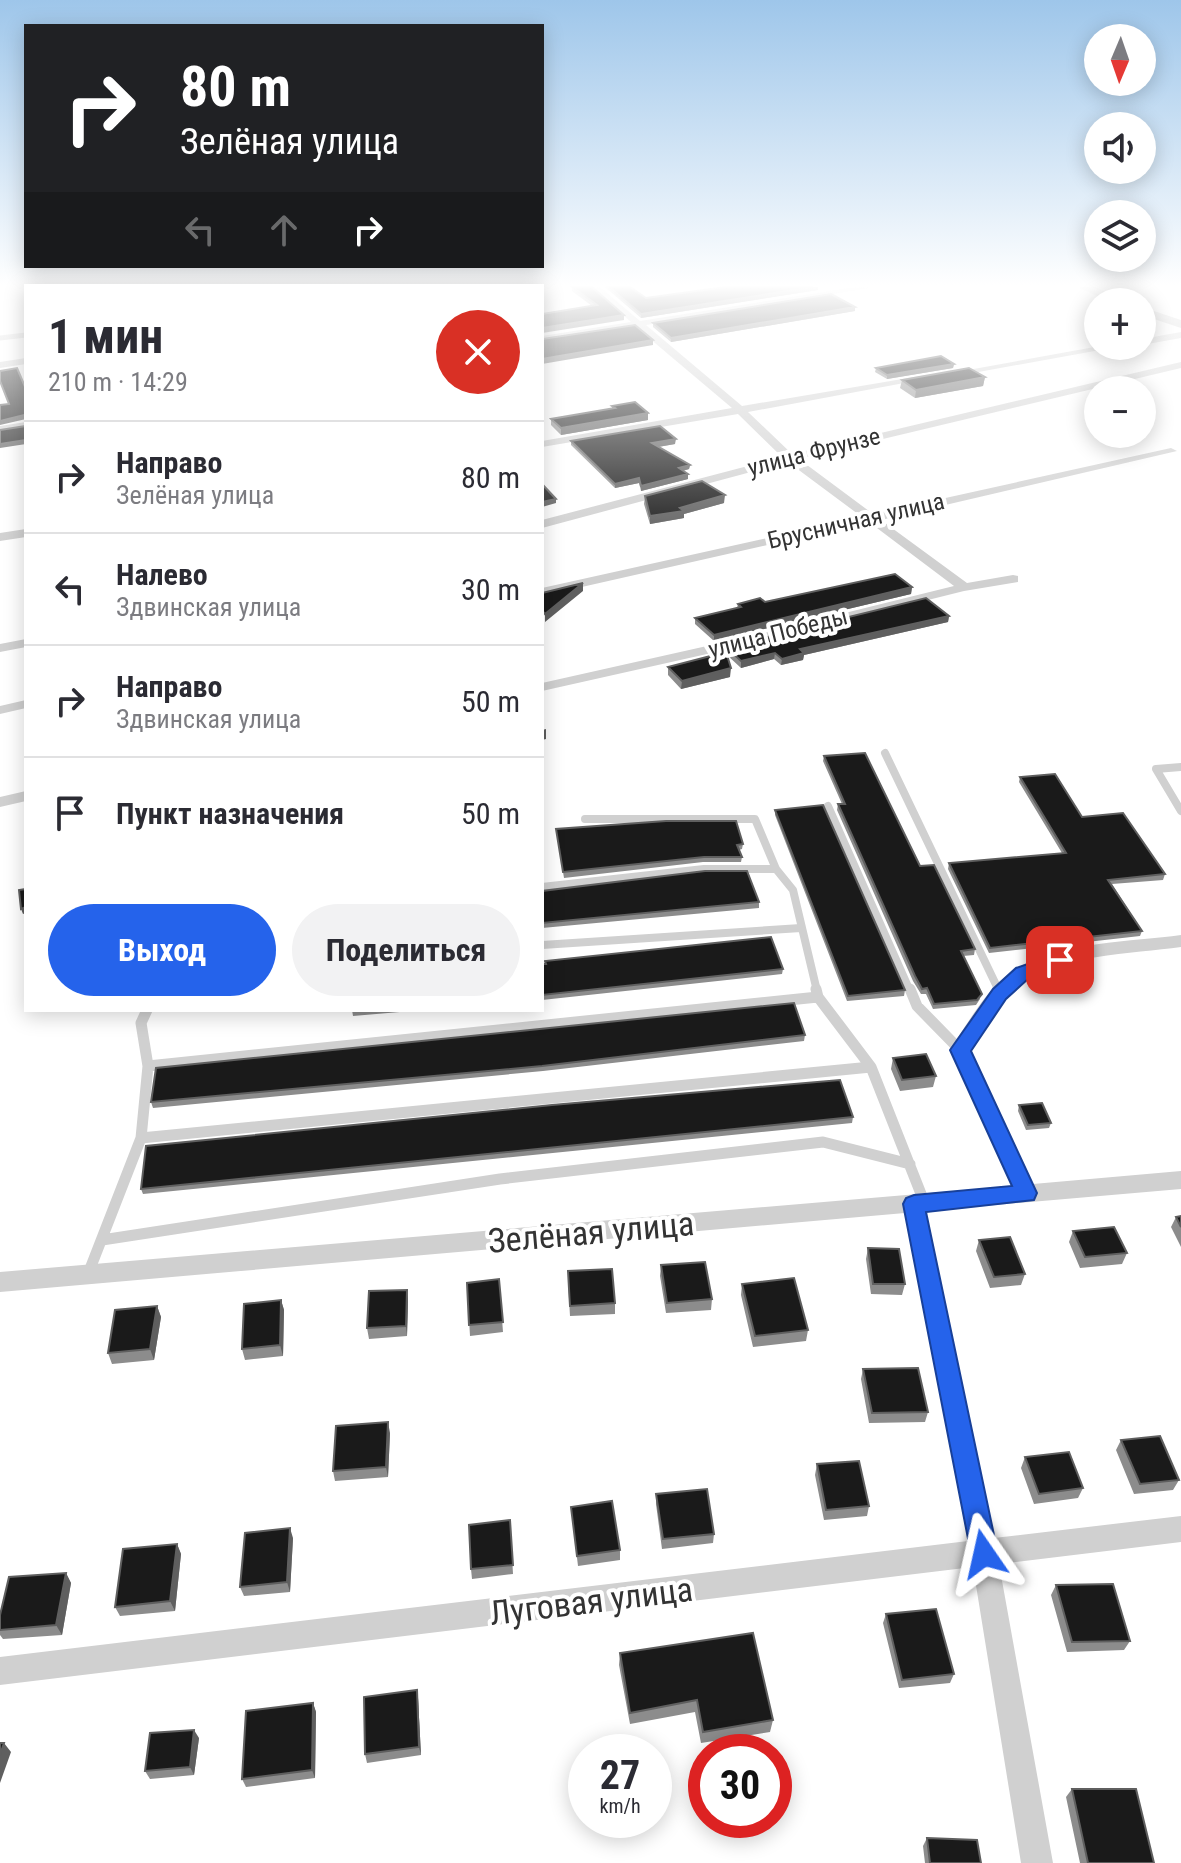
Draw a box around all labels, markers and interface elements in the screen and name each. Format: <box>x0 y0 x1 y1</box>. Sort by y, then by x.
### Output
north arrow <box>1084 24 1156 96</box>
map controls <box>1084 24 1156 448</box>
text: 80 m <box>180 54 291 120</box>
icon: right <box>48 56 152 160</box>
button: sound <box>1084 112 1156 184</box>
text: Зелёная улица <box>180 121 399 163</box>
button: layers <box>1084 200 1156 272</box>
icon: left <box>178 208 222 252</box>
icon: ahead <box>262 208 306 252</box>
icon: right <box>346 208 390 252</box>
button: + <box>1084 288 1156 360</box>
text: 1 мин <box>48 308 163 365</box>
button: close <box>436 310 520 394</box>
text: 210 m · 14:29 <box>48 367 188 397</box>
button: − <box>1084 376 1156 448</box>
street label: улица Фрунзе <box>745 422 883 482</box>
text: Направо <box>116 445 222 480</box>
icon: right <box>48 455 92 499</box>
text: 80 m <box>461 460 520 495</box>
text: Зелёная улица <box>116 480 274 510</box>
street label: Брусничная улица <box>765 487 947 555</box>
text: Налево <box>116 557 208 592</box>
icon: left <box>48 567 92 611</box>
text: 30 m <box>461 572 520 607</box>
text: Здвинская улица <box>116 592 301 622</box>
street label: улица Победы <box>705 602 851 664</box>
text: Направо <box>116 669 222 704</box>
icon: right <box>48 679 92 723</box>
text: 50 m <box>461 684 520 719</box>
text: Здвинская улица <box>116 704 301 734</box>
icon: arrive <box>48 791 92 835</box>
text: Пункт назначения <box>116 796 344 831</box>
text: 50 m <box>461 796 520 831</box>
button: Выход <box>48 904 276 996</box>
button: Поделиться <box>292 904 520 996</box>
pin <box>1026 926 1094 994</box>
icon: arrive <box>1038 938 1082 982</box>
street label: Зелёная улица <box>486 1203 696 1261</box>
position arrow <box>942 1512 1026 1596</box>
street label: Луговая улица <box>487 1569 695 1633</box>
speed limit sign: 30 <box>688 1734 792 1838</box>
text: 27 <box>600 1752 640 1799</box>
text: km/h <box>599 1794 641 1818</box>

